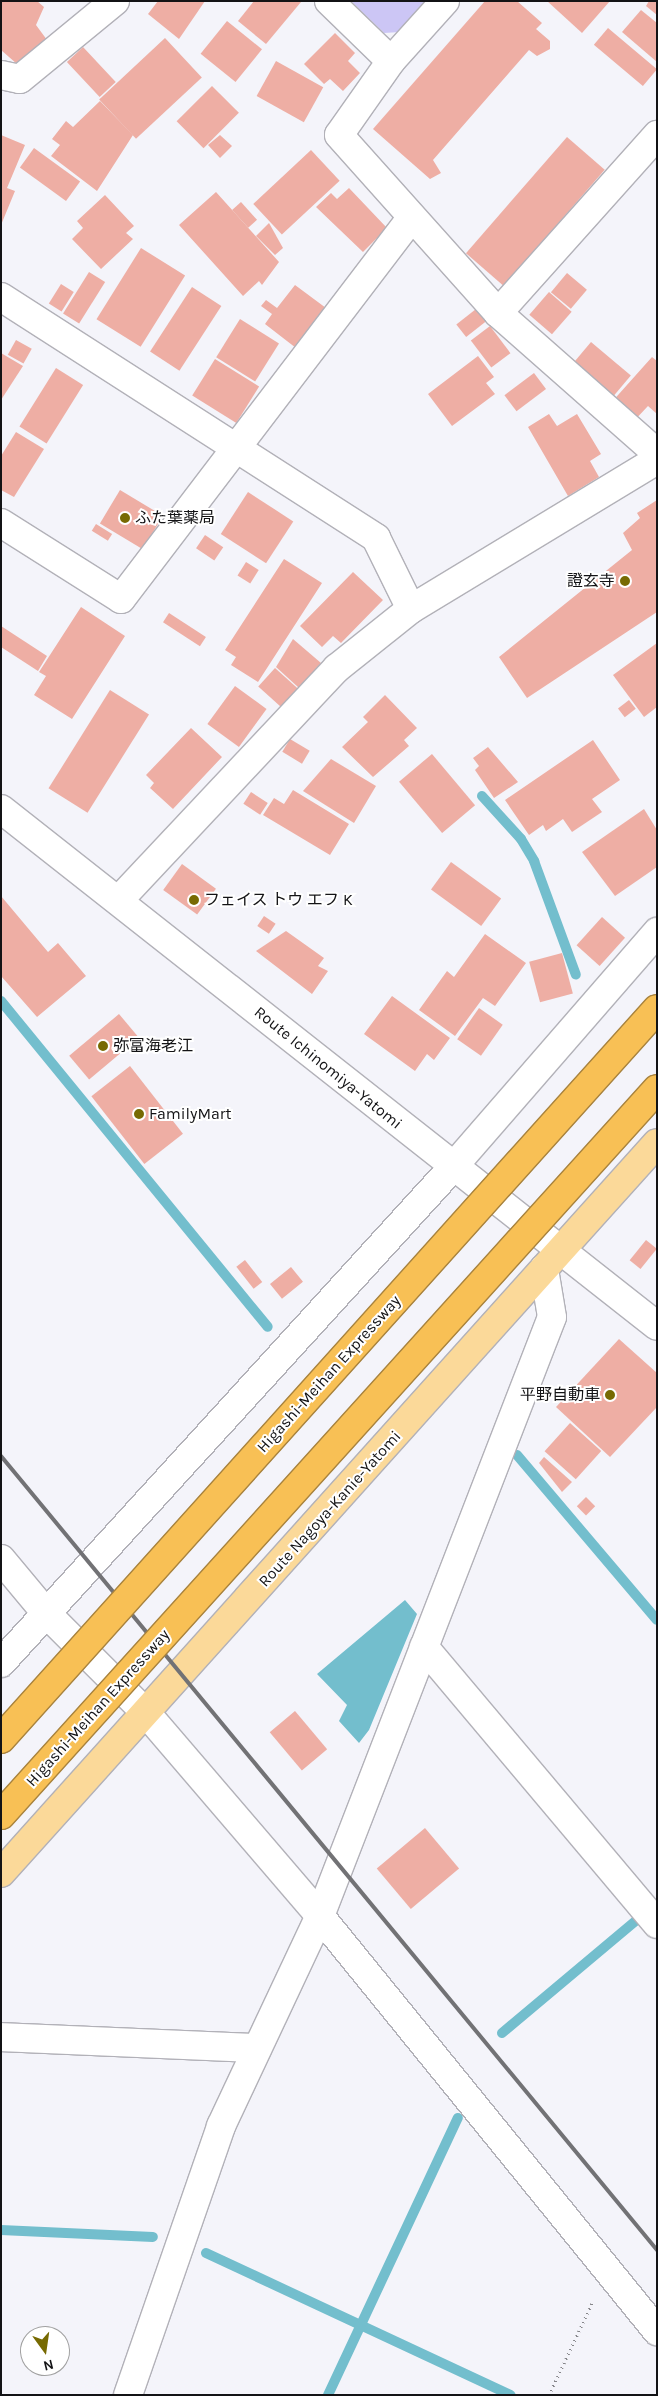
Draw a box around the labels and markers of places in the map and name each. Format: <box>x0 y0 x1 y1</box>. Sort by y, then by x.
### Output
place label: ふた葉薬局 <box>135 508 215 528</box>
marker: ふた葉薬局 <box>119 512 131 524</box>
place label: 證玄寺 <box>567 571 615 591</box>
marker: 證玄寺 <box>619 575 631 587</box>
place label: フェイス トウ エフ K <box>204 890 353 910</box>
marker: フェイス トウ エフ K <box>188 894 200 906</box>
place label: 弥富海老江 <box>113 1036 193 1056</box>
marker: 弥富海老江 <box>97 1040 109 1052</box>
place label: FamilyMart <box>149 1104 232 1124</box>
marker: FamilyMart <box>133 1108 145 1120</box>
place label: 平野自動車 <box>520 1385 600 1405</box>
marker: 平野自動車 <box>604 1389 616 1401</box>

